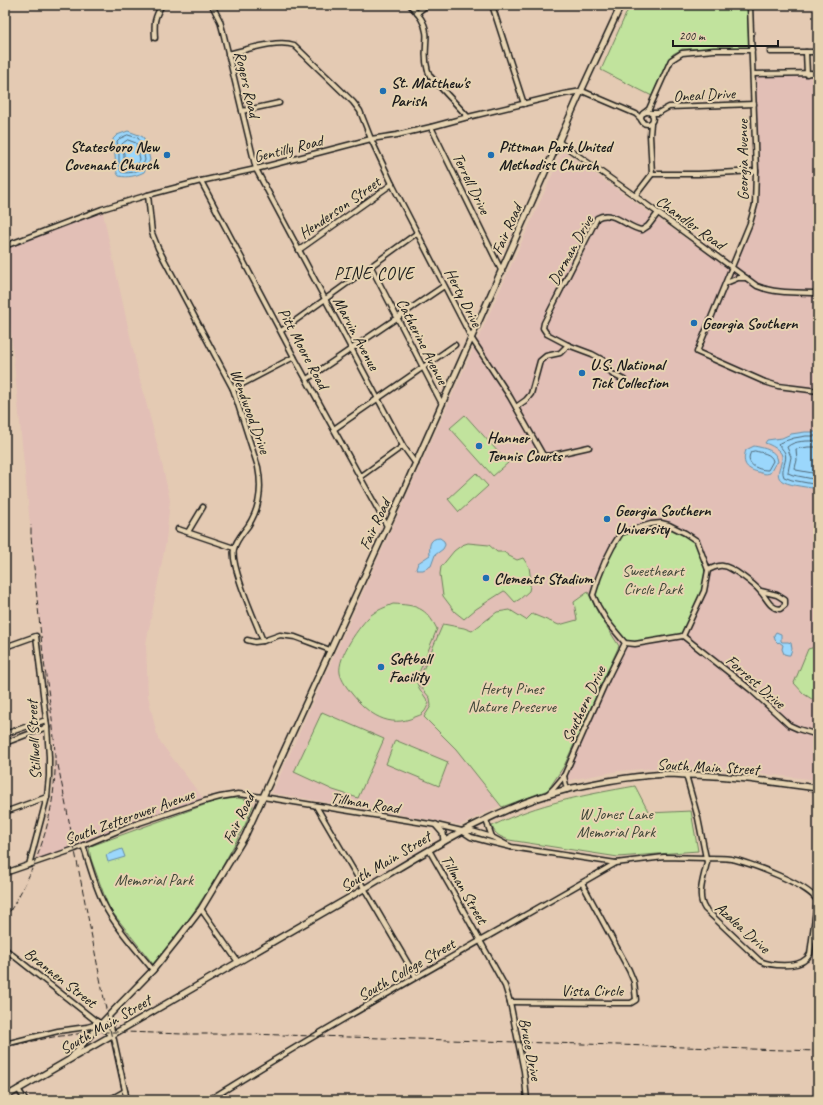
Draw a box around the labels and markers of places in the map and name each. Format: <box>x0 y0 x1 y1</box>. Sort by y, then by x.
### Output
place label: St. Matthew's Parish <box>391 73 471 111</box>
marker: St. Matthew's Parish <box>378 86 388 96</box>
place label: Statesboro New Covenant Church <box>64 137 161 175</box>
place label: Pittman Park United Methodist Church <box>499 137 614 175</box>
marker: Statesboro New Covenant Church <box>162 150 172 160</box>
marker: Pittman Park United Methodist Church <box>486 150 496 160</box>
place label: Georgia Southern <box>702 314 798 334</box>
marker: Georgia Southern <box>689 318 699 328</box>
place label: U.S. National Tick Collection <box>590 355 669 393</box>
marker: U.S. National Tick Collection <box>577 368 587 378</box>
place label: Hanner Tennis Courts <box>487 428 563 466</box>
marker: Hanner Tennis Courts <box>474 441 484 451</box>
place label: Georgia Southern University <box>615 501 711 539</box>
marker: Georgia Southern University <box>602 514 612 524</box>
place label: Clements Stadium <box>494 569 594 589</box>
marker: Clements Stadium <box>481 573 491 583</box>
place label: Softball Facility <box>389 649 434 687</box>
marker: Softball Facility <box>376 662 386 672</box>

